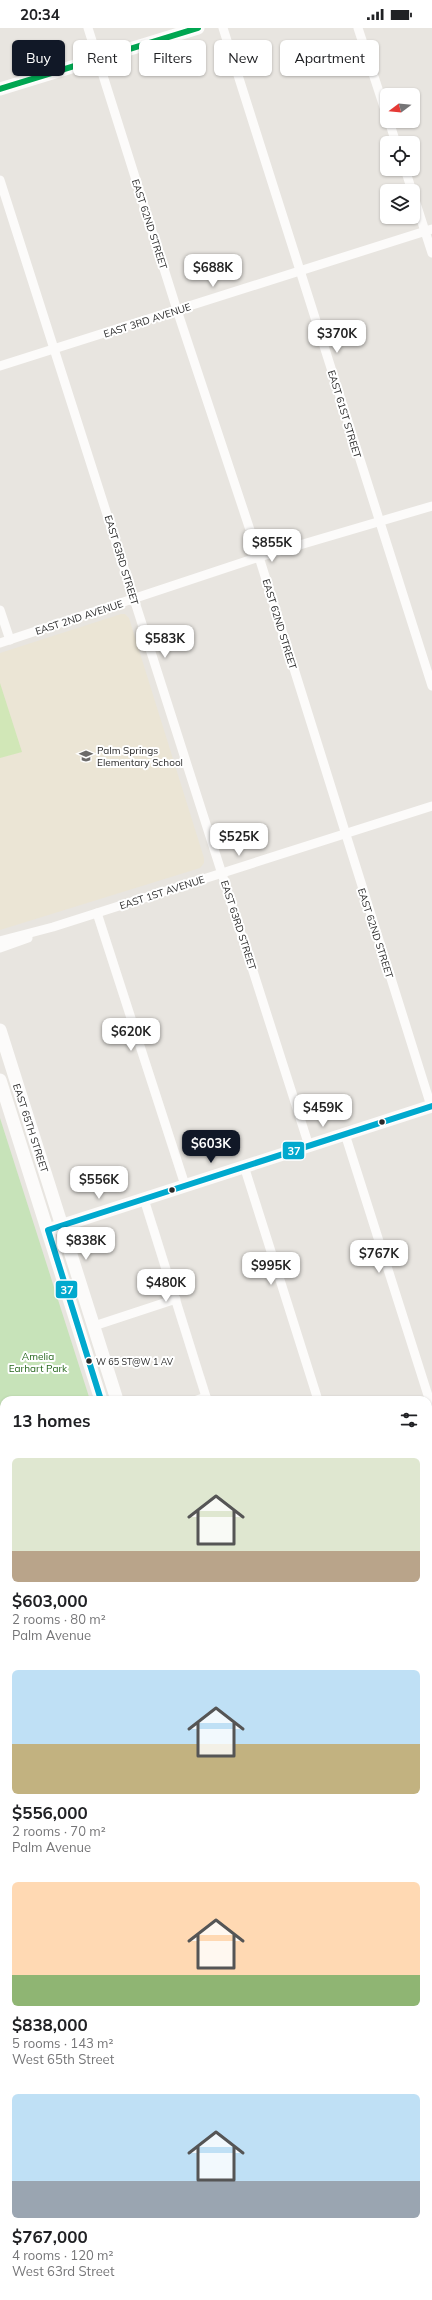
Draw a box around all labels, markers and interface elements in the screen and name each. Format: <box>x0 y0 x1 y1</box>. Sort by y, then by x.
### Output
text: 20:34 <box>20 5 60 24</box>
chip: Buy <box>12 40 65 76</box>
chip: Rent <box>73 40 131 76</box>
chip: Filters <box>139 40 206 76</box>
chip: New <box>214 40 272 76</box>
chip: Apartment <box>280 40 379 76</box>
north arrow <box>380 88 420 128</box>
map controls <box>380 88 420 224</box>
button: locate <box>380 136 420 176</box>
street label: EAST 62ND STREET <box>129 177 170 271</box>
button: layers <box>380 184 420 224</box>
pin: $688K <box>185 254 241 288</box>
text: $688K <box>193 259 233 275</box>
street label: EAST 3RD AVENUE <box>102 300 193 341</box>
pin: $370K <box>309 320 365 354</box>
text: $370K <box>317 325 357 341</box>
street label: EAST 61ST STREET <box>325 369 364 460</box>
street label: EAST 63RD STREET <box>102 514 141 607</box>
pin: $855K <box>244 529 300 563</box>
text: $855K <box>252 534 292 550</box>
street label: EAST 62ND STREET <box>260 577 299 671</box>
street label: EAST 2ND AVENUE <box>34 597 125 638</box>
pin: $583K <box>137 625 193 659</box>
text: $583K <box>145 630 185 646</box>
place label: Palm Springs Elementary School <box>97 744 183 769</box>
school or university icon: Palm Springs Elementary School <box>78 748 94 764</box>
pin: $525K <box>211 823 267 857</box>
text: $525K <box>219 828 259 844</box>
street label: EAST 1ST AVENUE <box>118 873 206 912</box>
street label: EAST 63RD STREET <box>218 879 259 972</box>
street label: EAST 62ND STREET <box>355 886 396 980</box>
pin: $620K <box>103 1018 159 1052</box>
text: $620K <box>111 1023 151 1039</box>
street label: EAST 65TH STREET <box>10 1082 51 1174</box>
pin: $459K <box>295 1094 351 1128</box>
text: $459K <box>303 1099 343 1115</box>
unlabelled marker <box>377 1117 387 1127</box>
pin: $603K <box>183 1130 239 1164</box>
text: $603K <box>191 1135 231 1151</box>
line badge: 37 <box>282 1141 305 1160</box>
text: 37 <box>287 1144 301 1158</box>
pin: $556K <box>71 1166 127 1200</box>
text: $556K <box>79 1171 119 1187</box>
unlabelled marker <box>167 1185 177 1195</box>
pin: $838K <box>58 1227 114 1261</box>
text: $838K <box>66 1232 106 1248</box>
pin: $767K <box>351 1240 407 1274</box>
text: $767K <box>359 1245 399 1261</box>
pin: $995K <box>243 1252 299 1286</box>
text: $995K <box>251 1257 291 1273</box>
pin: $480K <box>138 1269 194 1303</box>
text: $480K <box>146 1274 186 1290</box>
line badge: 37 <box>55 1280 78 1299</box>
text: 37 <box>60 1283 74 1297</box>
park label: Amelia Earhart Park <box>9 1350 68 1375</box>
marker: W 65 ST@W 1 AV <box>84 1356 94 1366</box>
place label: W 65 ST@W 1 AV <box>96 1356 174 1367</box>
icon: filters <box>398 1409 420 1431</box>
text: 13 homes <box>12 1410 91 1431</box>
icon: home <box>180 1484 252 1556</box>
text: $603,000 <box>12 1590 88 1611</box>
text: 2 rooms · 80 m² <box>12 1611 106 1627</box>
text: Palm Avenue <box>12 1627 91 1643</box>
icon: home <box>180 1696 252 1768</box>
text: $556,000 <box>12 1802 88 1823</box>
text: 2 rooms · 70 m² <box>12 1823 106 1839</box>
text: Palm Avenue <box>12 1839 91 1855</box>
icon: home <box>180 1908 252 1980</box>
text: $838,000 <box>12 2014 88 2035</box>
text: 5 rooms · 143 m² <box>12 2035 113 2051</box>
text: West 65th Street <box>12 2051 114 2067</box>
icon: home <box>180 2120 252 2192</box>
text: $767,000 <box>12 2226 88 2247</box>
text: 4 rooms · 120 m² <box>12 2247 113 2263</box>
text: West 63rd Street <box>12 2263 114 2279</box>

